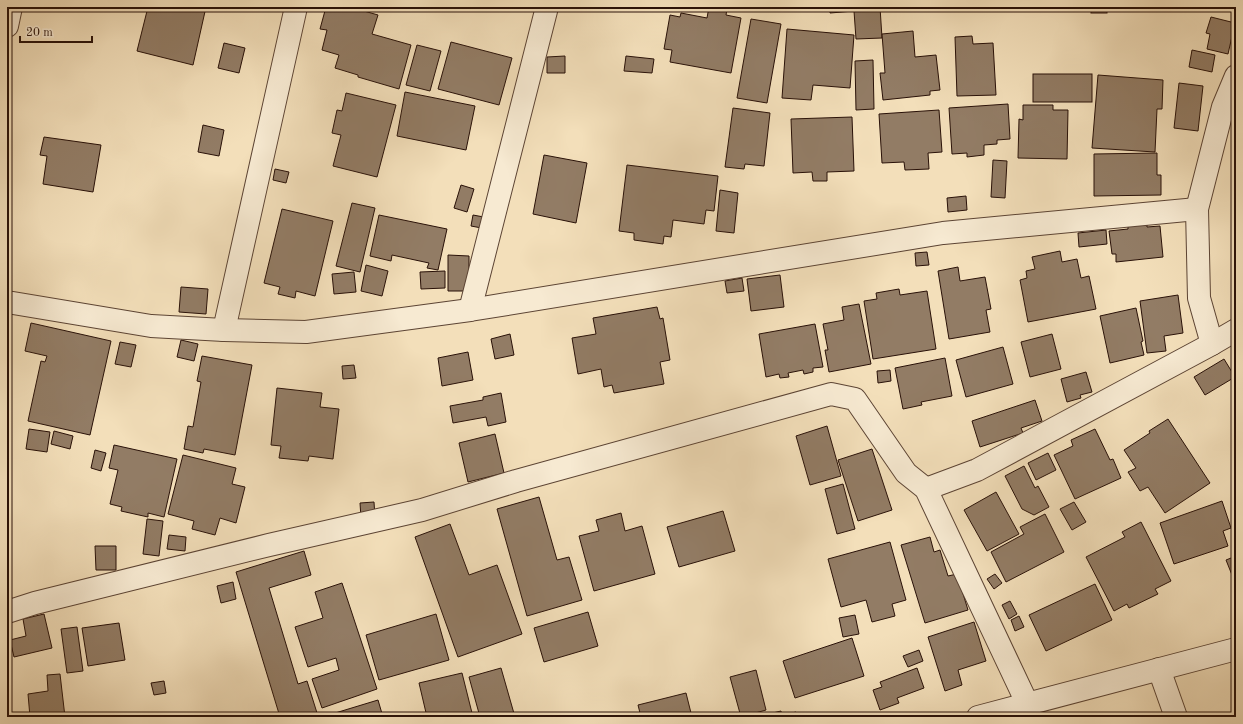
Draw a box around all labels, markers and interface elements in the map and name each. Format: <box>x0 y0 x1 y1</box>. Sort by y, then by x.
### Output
scale bar <box>20 18 92 44</box>
text: 20 m <box>26 27 53 39</box>

